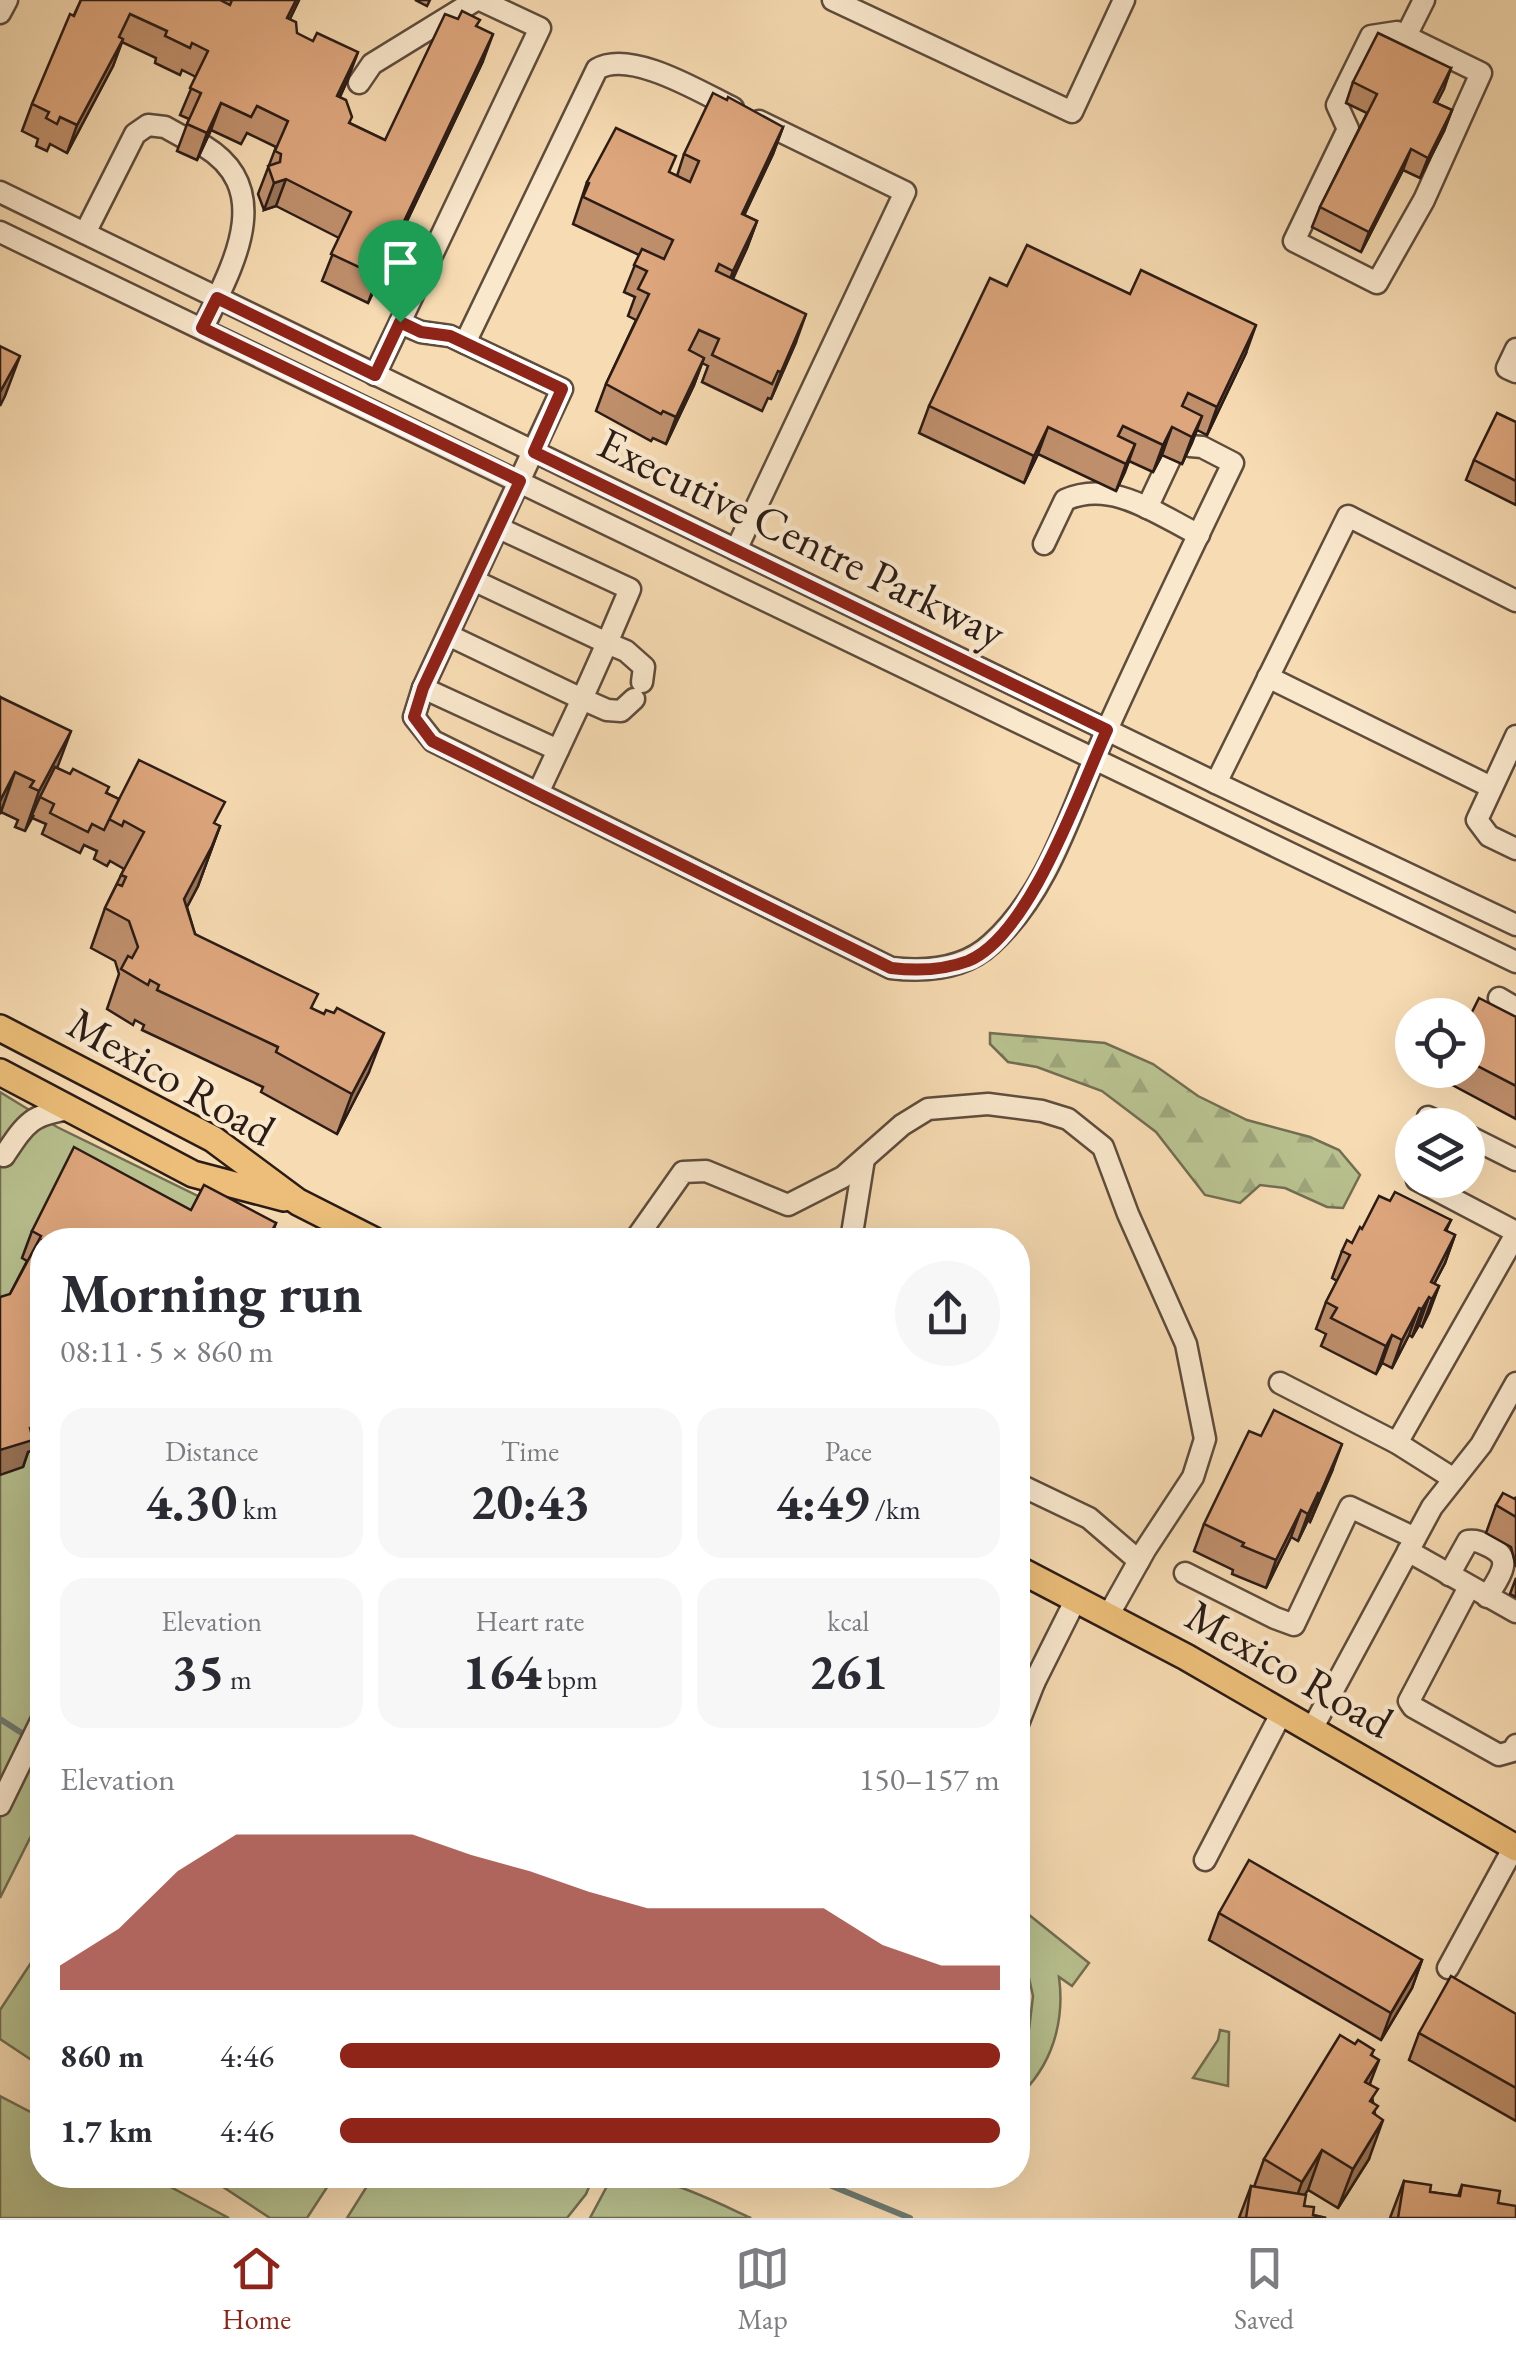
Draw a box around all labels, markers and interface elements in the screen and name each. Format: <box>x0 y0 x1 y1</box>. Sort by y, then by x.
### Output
pin <box>358 220 443 323</box>
icon: arrive <box>373 235 428 290</box>
street label: Executive Centre Parkway <box>589 413 1015 661</box>
street label: Mexico Road <box>58 993 286 1159</box>
map controls <box>1395 998 1485 1198</box>
button: locate <box>1395 998 1485 1088</box>
button: layers <box>1395 1108 1485 1198</box>
text: Morning run <box>60 1257 363 1328</box>
button: share <box>895 1261 1000 1366</box>
text: 08:11 · 5 × 860 m <box>60 1330 273 1372</box>
text: Distance <box>165 1433 258 1469</box>
text: Time <box>501 1433 559 1469</box>
text: Pace <box>825 1433 872 1469</box>
text: 4.30 <box>146 1469 237 1534</box>
text: 20:43 <box>470 1469 590 1534</box>
text: 4:49 <box>776 1469 869 1534</box>
text: km <box>237 1491 278 1527</box>
text: /km <box>869 1491 921 1527</box>
street label: Mexico Road <box>1176 1585 1404 1751</box>
text: Elevation <box>161 1603 262 1639</box>
text: Heart rate <box>476 1603 584 1639</box>
text: kcal <box>827 1603 869 1639</box>
text: 35 <box>172 1639 224 1704</box>
text: 164 <box>462 1639 542 1704</box>
text: 261 <box>809 1639 888 1704</box>
text: m <box>224 1661 252 1697</box>
text: bpm <box>542 1661 598 1697</box>
text: Elevation <box>60 1758 175 1800</box>
text: 150–157 m <box>859 1758 1000 1800</box>
text: 860 m <box>60 2035 144 2077</box>
text: 4:46 <box>220 2035 274 2077</box>
text: 1.7 km <box>60 2110 153 2152</box>
text: 4:46 <box>220 2110 274 2152</box>
tab: Home <box>222 2241 291 2337</box>
tab: Map <box>735 2241 790 2337</box>
tab: Saved <box>1234 2241 1294 2337</box>

